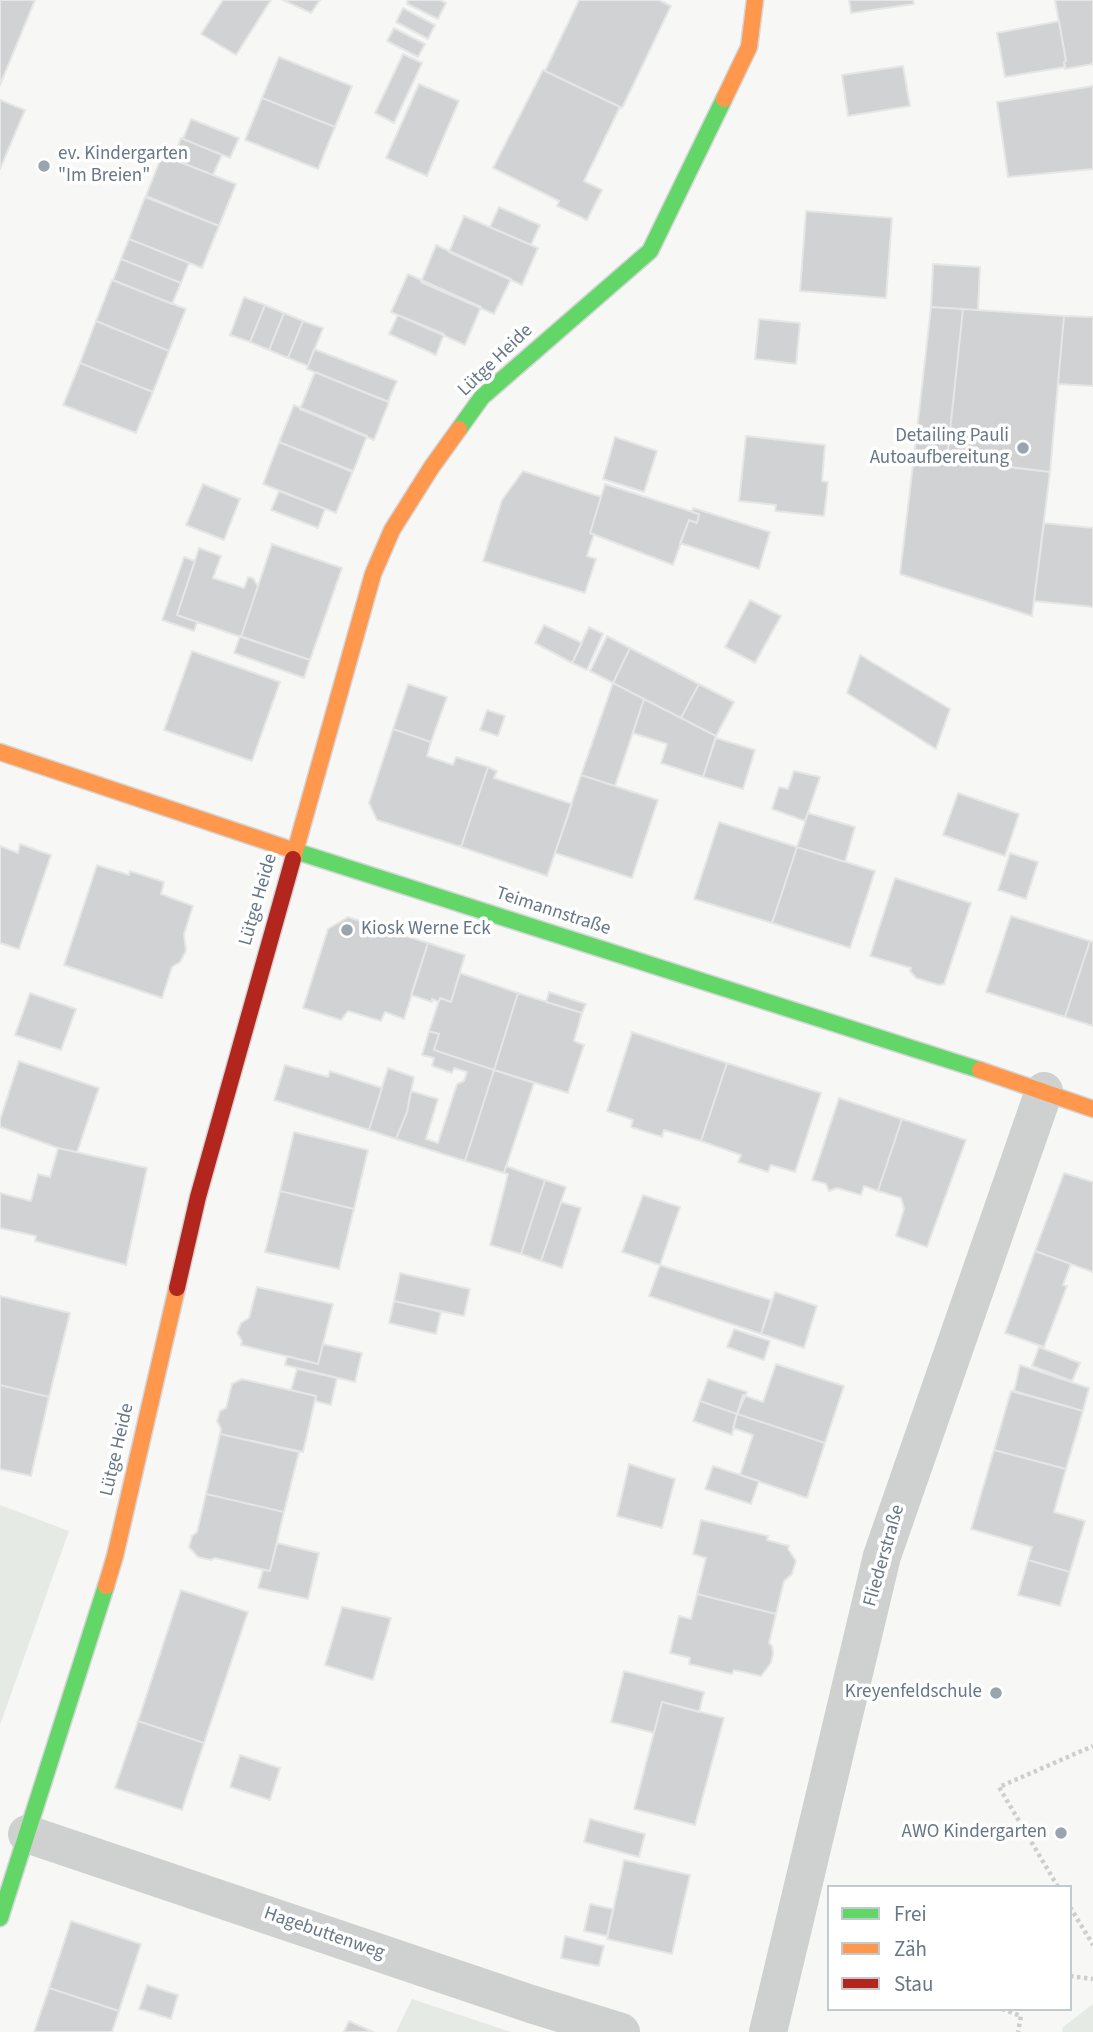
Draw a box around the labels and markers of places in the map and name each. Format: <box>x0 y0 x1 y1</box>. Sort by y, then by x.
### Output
place label: ev. Kindergarten "Im Breien" <box>58 144 188 188</box>
marker: ev. Kindergarten "Im Breien" <box>36 158 52 174</box>
place label: Detailing Pauli Autoaufbereitung <box>870 426 1009 470</box>
marker: Detailing Pauli Autoaufbereitung <box>1015 440 1031 456</box>
place label: Kiosk Werne Eck <box>361 919 491 941</box>
marker: Kiosk Werne Eck <box>339 922 355 938</box>
place label: Kreyenfeldschule <box>845 1682 982 1704</box>
marker: Kreyenfeldschule <box>988 1685 1004 1701</box>
place label: AWO Kindergarten <box>902 1822 1047 1844</box>
marker: AWO Kindergarten <box>1053 1825 1069 1841</box>

